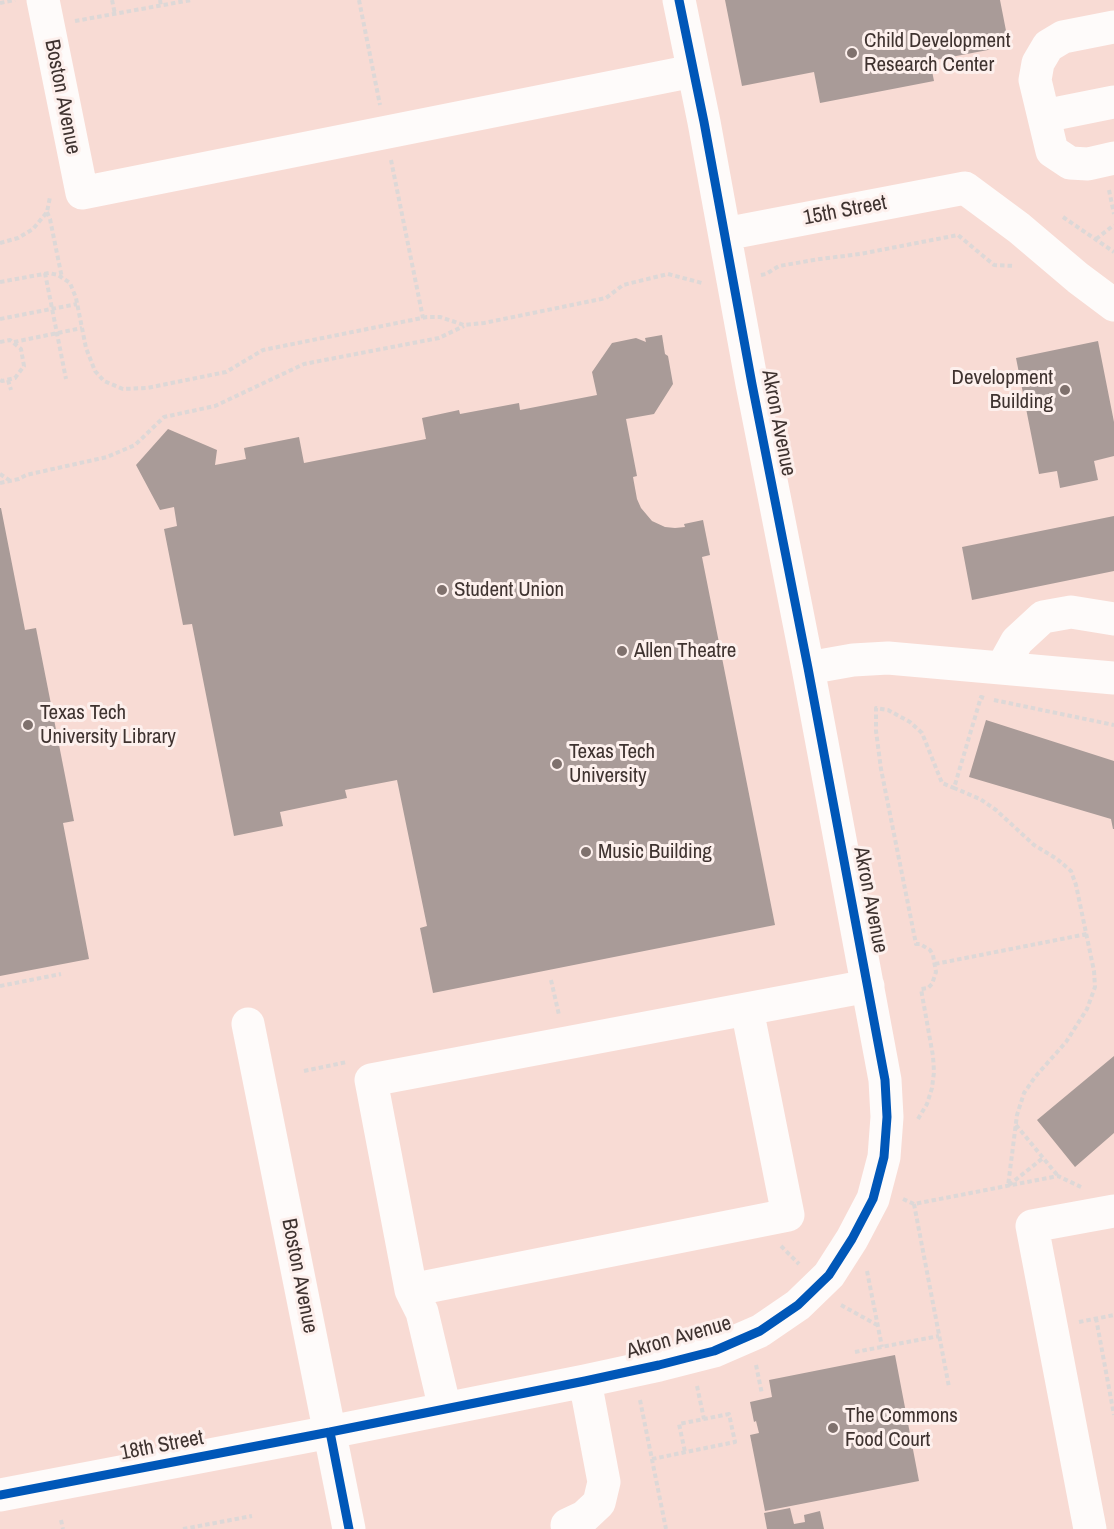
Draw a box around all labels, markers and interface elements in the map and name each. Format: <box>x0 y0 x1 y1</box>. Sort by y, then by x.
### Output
place label: Child Development Research Center <box>864 28 1010 78</box>
street label: Boston Avenue <box>39 37 85 157</box>
marker: Child Development Research Center <box>845 46 859 60</box>
street label: 15th Street <box>801 191 889 231</box>
place label: Development Building <box>952 365 1053 415</box>
street label: Akron Avenue <box>755 368 801 478</box>
marker: Development Building <box>1058 383 1072 397</box>
place label: Student Union <box>454 577 564 603</box>
marker: Student Union <box>435 583 449 597</box>
place label: Allen Theatre <box>634 638 736 664</box>
marker: Allen Theatre <box>615 644 629 658</box>
place label: Texas Tech University Library <box>40 700 176 750</box>
marker: Texas Tech University Library <box>21 718 35 732</box>
place label: Texas Tech University <box>569 739 655 789</box>
marker: Texas Tech University <box>550 757 564 771</box>
place label: Music Building <box>598 839 712 865</box>
marker: Music Building <box>579 845 593 859</box>
street label: Akron Avenue <box>847 845 893 955</box>
street label: Boston Avenue <box>276 1216 322 1336</box>
street label: Akron Avenue <box>624 1311 734 1365</box>
place label: The Commons Food Court <box>845 1403 958 1453</box>
marker: The Commons Food Court <box>826 1421 840 1435</box>
street label: 18th Street <box>118 1426 206 1466</box>

